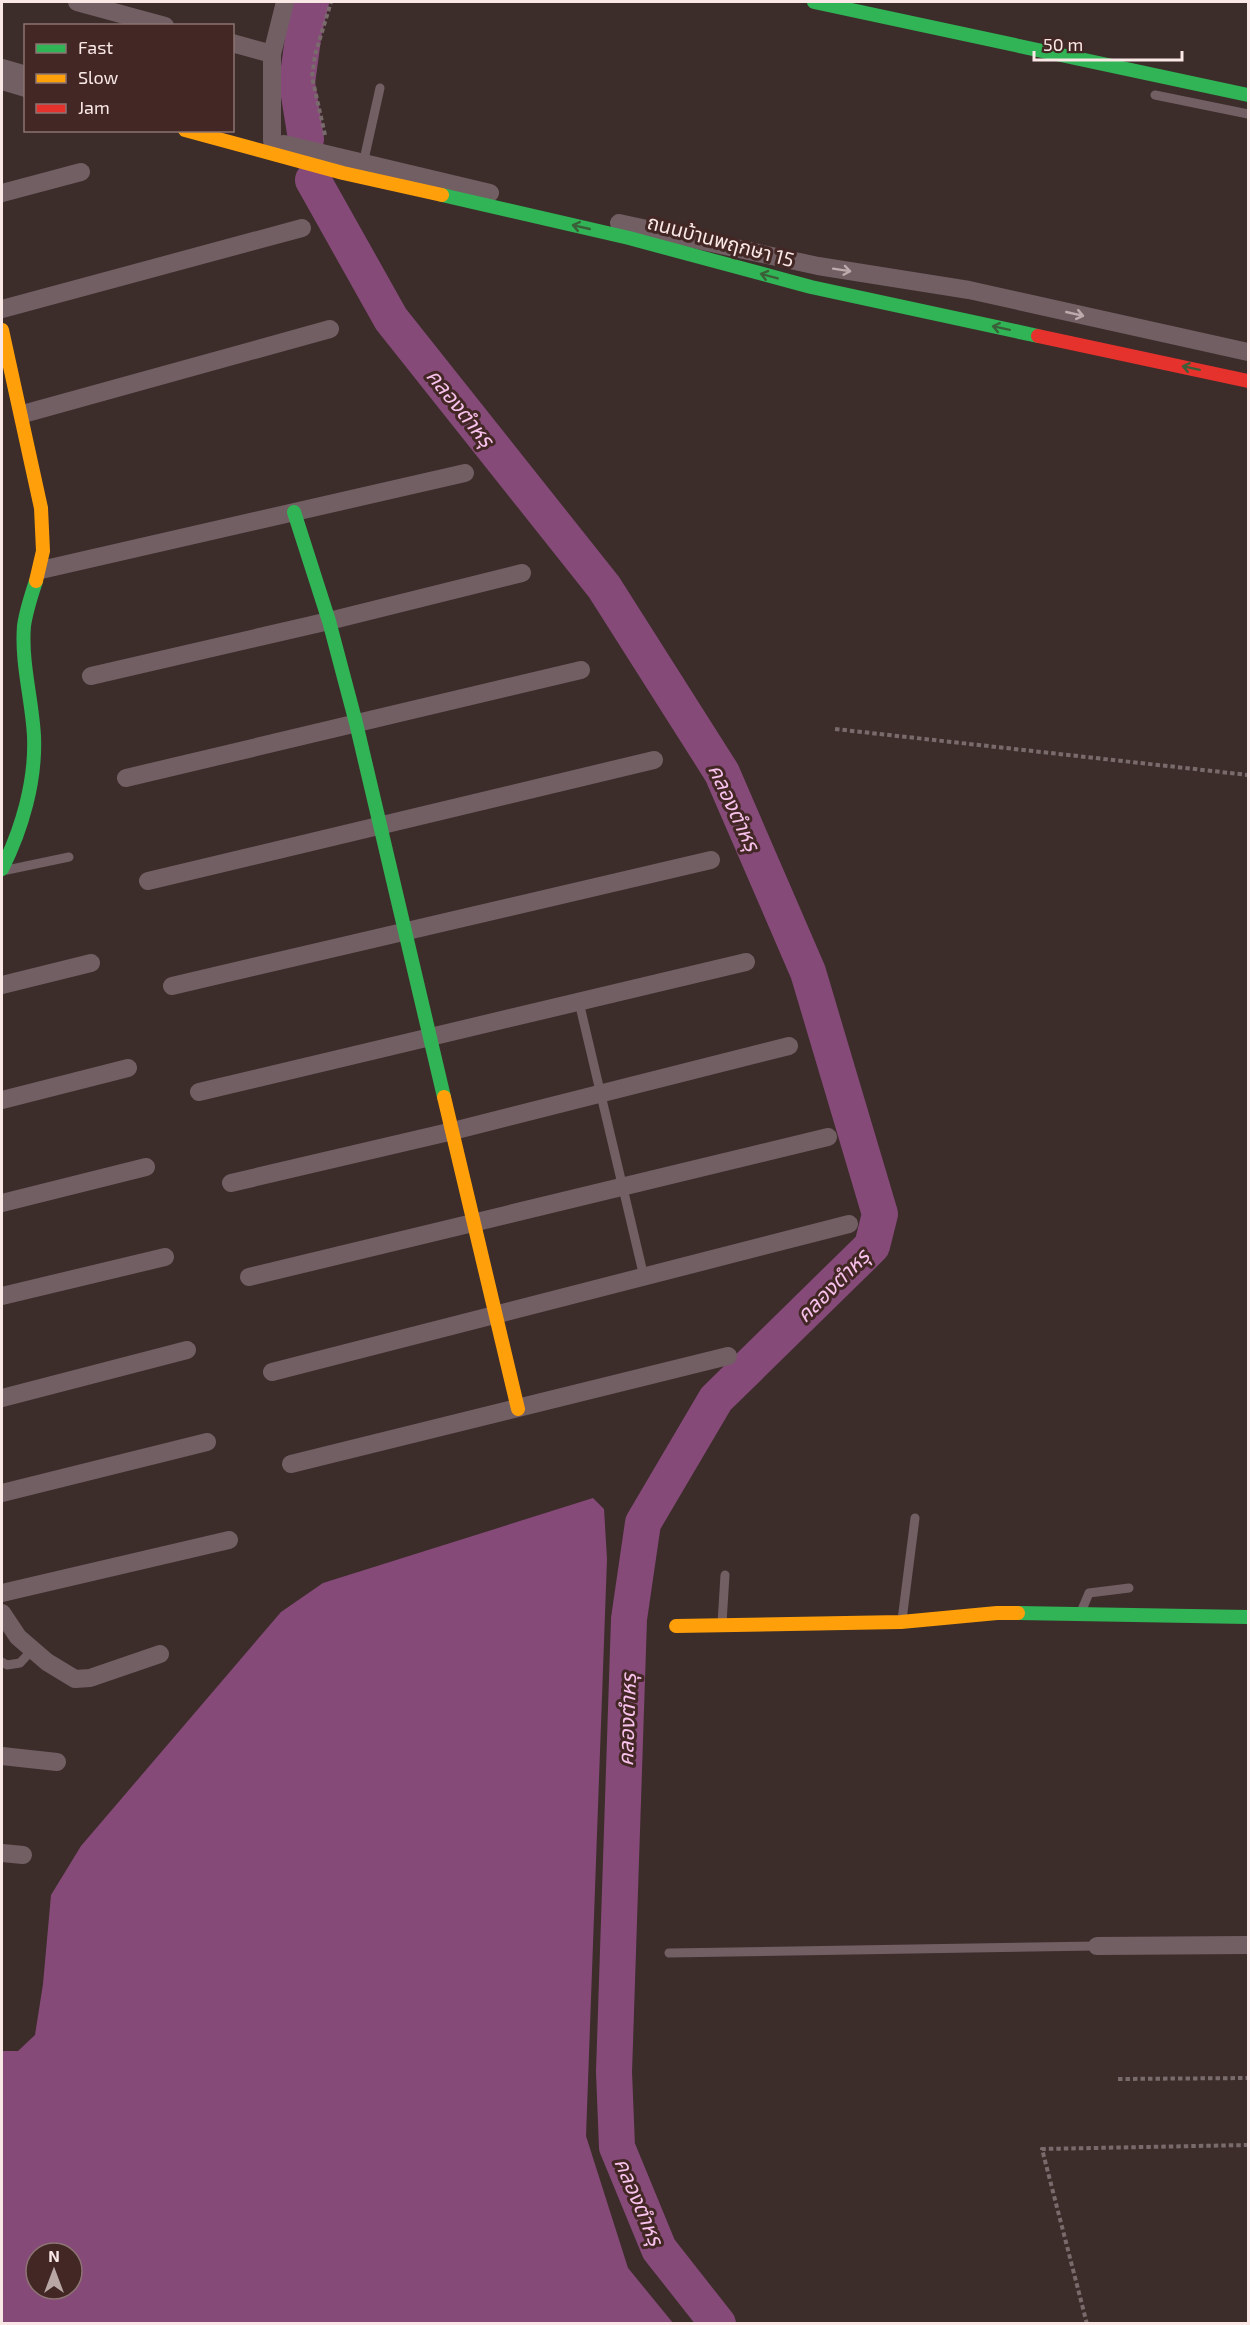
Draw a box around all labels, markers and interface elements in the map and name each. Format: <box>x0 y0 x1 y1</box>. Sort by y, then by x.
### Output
legend <box>24 24 234 132</box>
scale bar <box>1034 24 1182 62</box>
text: 50 m <box>1043 33 1083 55</box>
text: Fast <box>78 36 113 58</box>
text: Slow <box>78 66 119 88</box>
text: Jam <box>78 96 110 118</box>
street label: ถนนบ้านพฤกษา 15 <box>645 209 797 271</box>
one-way arrow <box>571 221 590 233</box>
one-way arrow <box>832 265 851 276</box>
one-way arrow <box>760 270 779 281</box>
one-way arrow <box>1065 309 1084 320</box>
one-way arrow <box>991 322 1011 333</box>
one-way arrow <box>1182 362 1201 374</box>
water label: คลองตำหรุ <box>421 363 501 453</box>
water label: คลองตำหรุ <box>702 760 767 857</box>
water label: คลองตำหรุ <box>790 1242 876 1328</box>
water label: คลองตำหรุ <box>612 1672 642 1767</box>
water label: คลองตำหรุ <box>609 2153 670 2251</box>
north arrow <box>24 2241 84 2301</box>
text: N <box>48 2246 60 2265</box>

